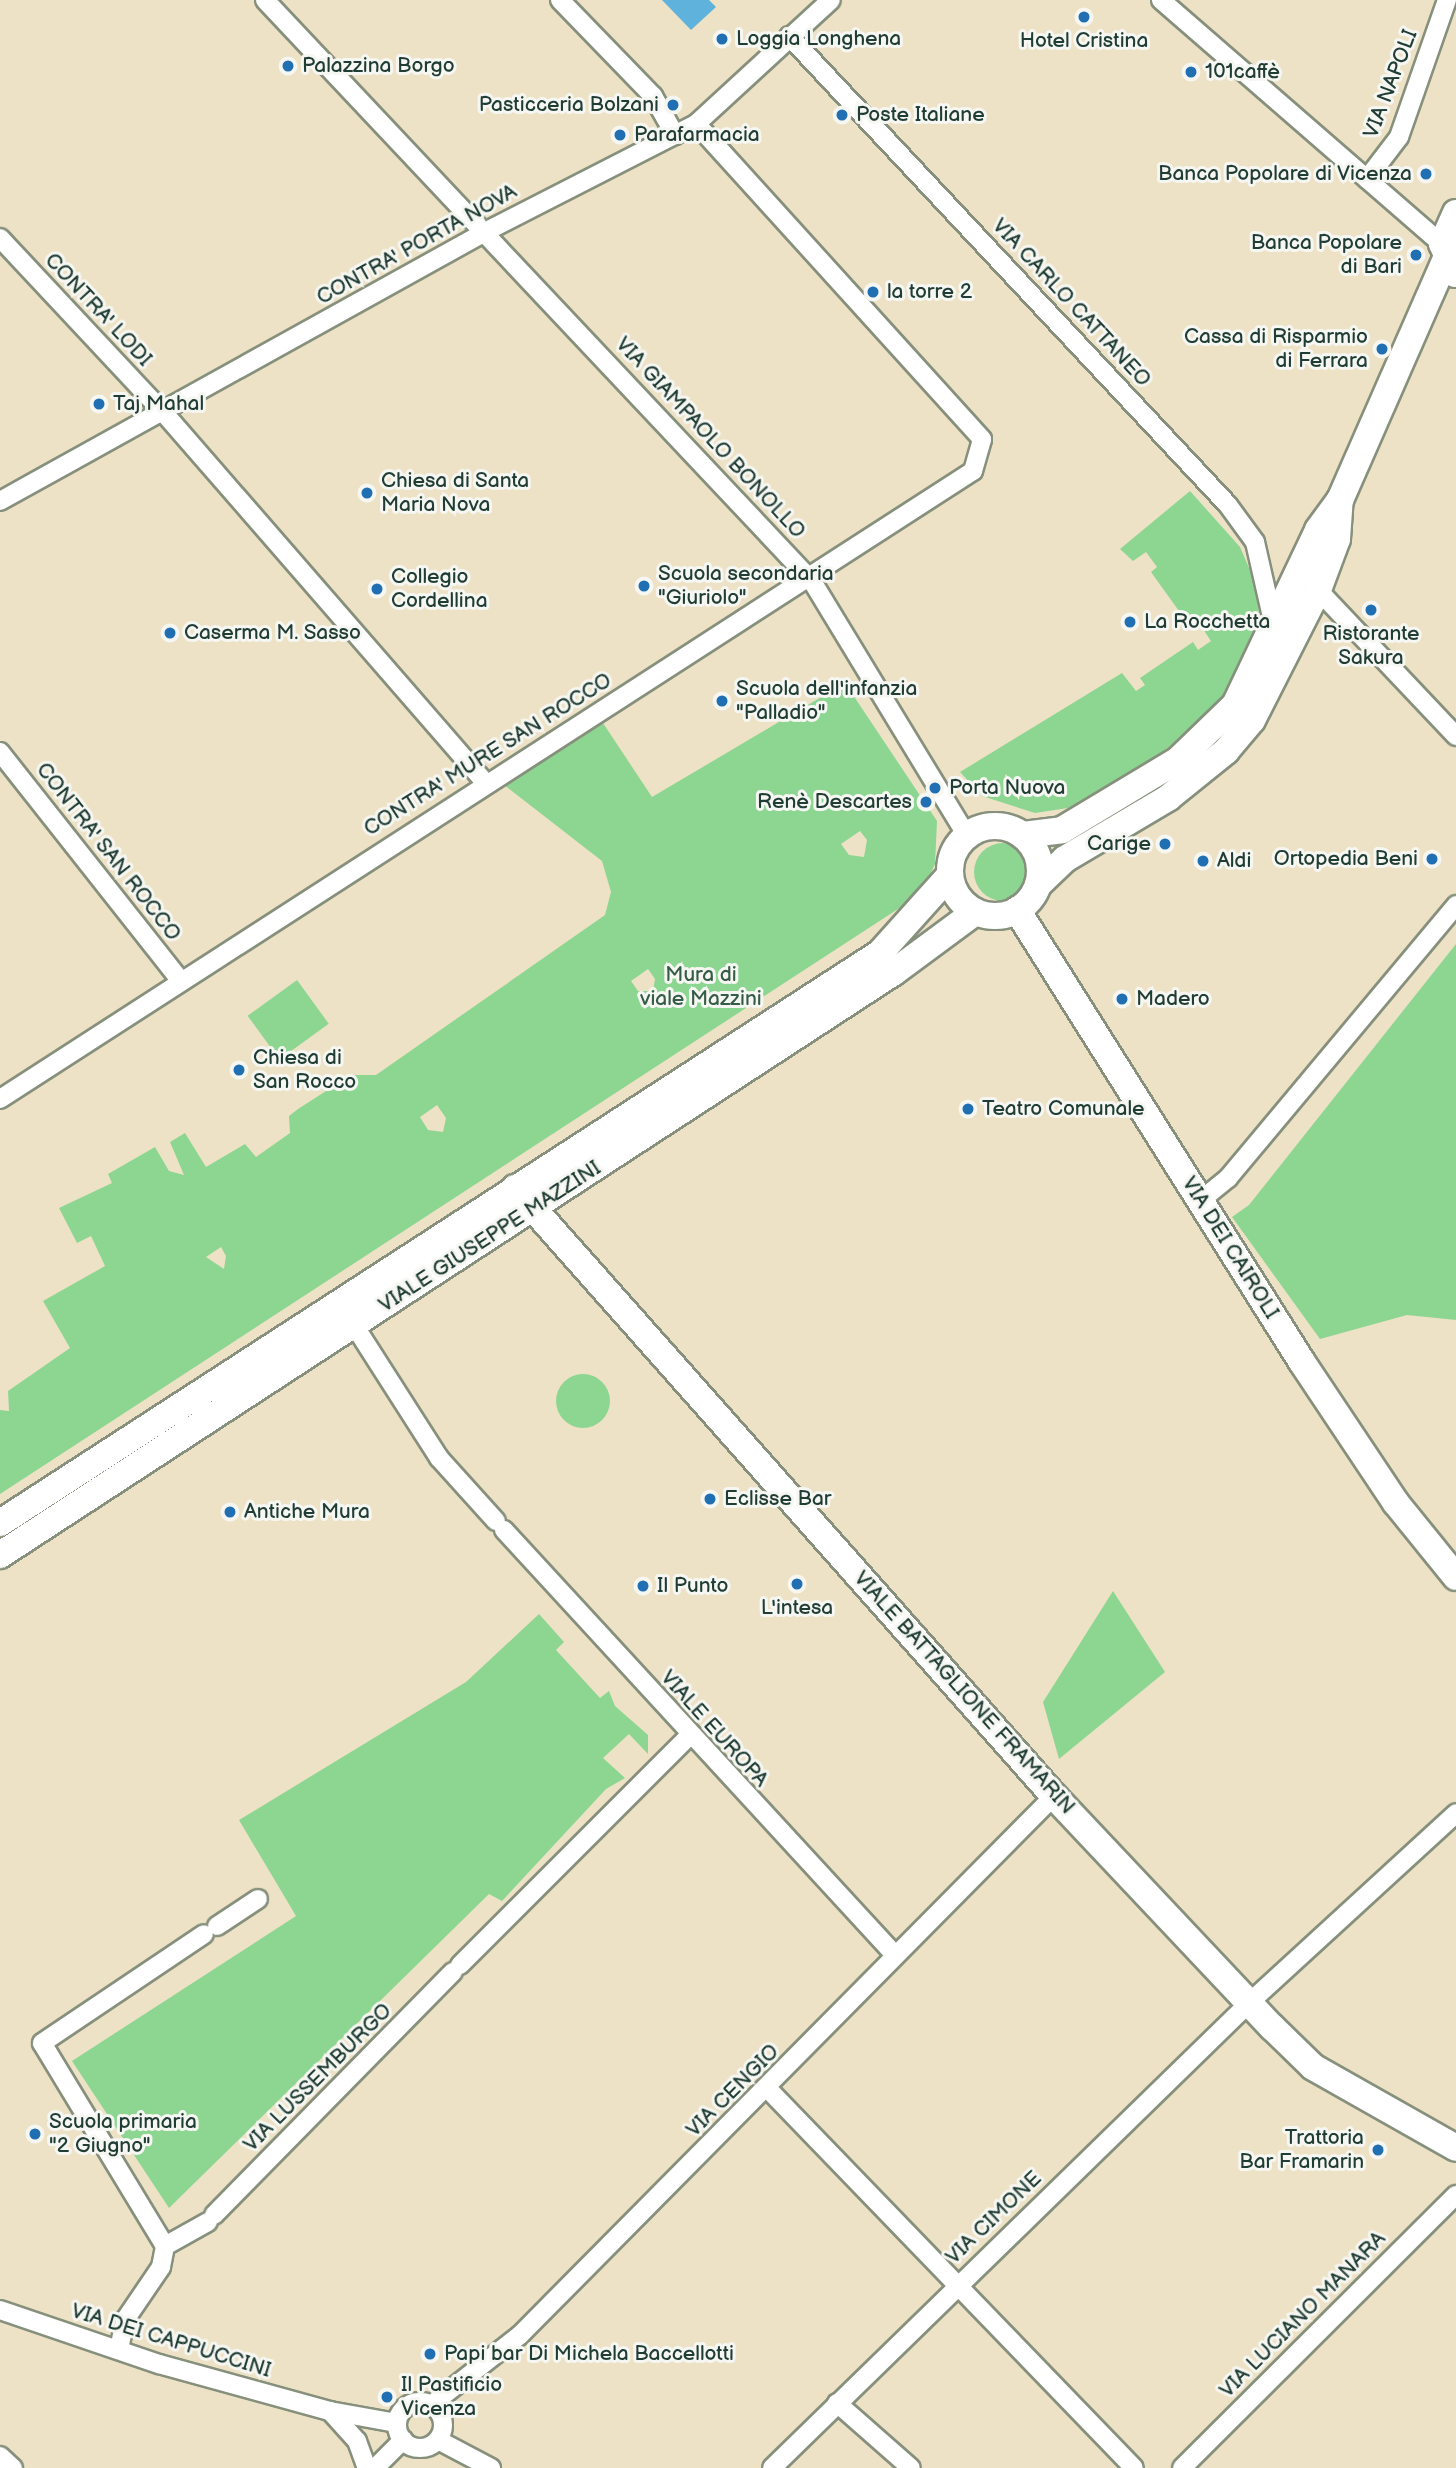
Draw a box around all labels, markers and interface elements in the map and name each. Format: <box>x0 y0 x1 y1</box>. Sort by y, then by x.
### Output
marker: Hotel Cristina <box>1076 9 1092 25</box>
place label: Loggia Longhena <box>736 26 901 52</box>
street label: VIA NAPOLI <box>1359 26 1423 142</box>
place label: Hotel Cristina <box>1020 28 1148 54</box>
marker: Loggia Longhena <box>714 31 730 47</box>
place label: Palazzina Borgo <box>302 53 455 79</box>
marker: Palazzina Borgo <box>280 58 296 74</box>
place label: 101caffè <box>1205 59 1280 85</box>
marker: 101caffè <box>1183 64 1199 80</box>
place label: Pasticceria Bolzani <box>479 92 659 118</box>
marker: Pasticceria Bolzani <box>665 97 681 113</box>
place label: Poste Italiane <box>856 102 985 128</box>
marker: Poste Italiane <box>834 107 850 123</box>
place label: Parafarmacia <box>634 122 760 148</box>
marker: Parafarmacia <box>612 127 628 143</box>
place label: Banca Popolare di Vicenza <box>1157 161 1412 187</box>
marker: Banca Popolare di Vicenza <box>1418 166 1434 182</box>
street label: CONTRA' PORTA NOVA <box>313 179 521 311</box>
street label: VIA CARLO CATTANEO <box>987 214 1155 392</box>
place label: Banca Popolare di Bari <box>1251 230 1402 280</box>
marker: Banca Popolare di Bari <box>1408 247 1424 263</box>
street label: CONTRA' LODI <box>39 248 157 372</box>
place label: la torre 2 <box>887 279 972 305</box>
marker: la torre 2 <box>865 284 881 300</box>
place label: Cassa di Risparmio di Ferrara <box>1184 324 1368 374</box>
street label: VIA GIAMPAOLO BONOLLO <box>610 332 810 544</box>
marker: Cassa di Risparmio di Ferrara <box>1374 341 1390 357</box>
place label: Taj Mahal <box>113 391 204 417</box>
marker: Taj Mahal <box>91 396 107 412</box>
place label: Chiesa di Santa Maria Nova <box>381 468 530 518</box>
marker: Chiesa di Santa Maria Nova <box>359 485 375 501</box>
place label: Scuola secondaria "Giuriolo" <box>658 561 834 611</box>
place label: Collegio Cordellina <box>391 564 488 614</box>
marker: Scuola secondaria "Giuriolo" <box>636 578 652 594</box>
marker: Collegio Cordellina <box>369 581 385 597</box>
marker: Ristorante Sakura <box>1363 602 1379 618</box>
place label: La Rocchetta <box>1144 609 1270 635</box>
marker: La Rocchetta <box>1122 614 1138 630</box>
place label: Caserma M. Sasso <box>184 620 361 646</box>
place label: Ristorante Sakura <box>1322 621 1420 671</box>
marker: Caserma M. Sasso <box>162 625 178 641</box>
street label: CONTRA' MURE SAN ROCCO <box>359 668 617 842</box>
place label: Scuola dell'infanzia "Palladio" <box>736 676 917 726</box>
marker: Scuola dell'infanzia "Palladio" <box>714 693 730 709</box>
street label: CONTRA' SAN ROCCO <box>30 758 186 946</box>
place label: Porta Nuova <box>949 775 1066 801</box>
marker: Porta Nuova <box>927 780 943 796</box>
place label: Renè Descartes <box>757 789 912 815</box>
marker: Renè Descartes <box>918 794 934 810</box>
place label: Carige <box>1087 831 1151 857</box>
marker: Carige <box>1157 836 1173 852</box>
place label: Ortopedia Beni <box>1274 846 1418 872</box>
place label: Aldi <box>1217 848 1251 874</box>
marker: Ortopedia Beni <box>1424 851 1440 867</box>
marker: Aldi <box>1195 853 1211 869</box>
park label: Mura di viale Mazzini <box>640 962 762 1012</box>
place label: Madero <box>1136 986 1210 1012</box>
marker: Madero <box>1114 991 1130 1007</box>
place label: Chiesa di San Rocco <box>253 1045 356 1095</box>
marker: Chiesa di San Rocco <box>231 1062 247 1078</box>
place label: Teatro Comunale <box>982 1096 1144 1122</box>
marker: Teatro Comunale <box>960 1101 976 1117</box>
street label: VIALE GIUSEPPE MAZZINI <box>374 1156 606 1318</box>
street label: VIA DEI CAIROLI <box>1176 1172 1284 1324</box>
place label: Eclisse Bar <box>724 1486 831 1512</box>
marker: Eclisse Bar <box>702 1491 718 1507</box>
place label: Antiche Mura <box>244 1499 370 1525</box>
marker: Antiche Mura <box>222 1504 238 1520</box>
street label: VIALE BATTAGLIONE FRAMARIN <box>848 1566 1080 1820</box>
place label: Il Punto <box>657 1573 728 1599</box>
marker: L'intesa <box>789 1576 805 1592</box>
marker: Il Punto <box>635 1578 651 1594</box>
place label: L'intesa <box>761 1595 833 1621</box>
street label: VIALE EUROPA <box>655 1665 773 1793</box>
street label: VIA LUSSEMBURGO <box>239 1999 397 2157</box>
street label: VIA CENGIO <box>681 2039 785 2143</box>
place label: Scuola primaria "2 Giugno" <box>49 2109 197 2159</box>
place label: Trattoria Bar Framarin <box>1239 2125 1364 2175</box>
marker: Scuola primaria "2 Giugno" <box>27 2126 43 2142</box>
marker: Trattoria Bar Framarin <box>1370 2142 1386 2158</box>
street label: VIA CIMONE <box>941 2166 1047 2270</box>
street label: VIA LUCIANO MANARA <box>1215 2227 1391 2403</box>
street label: VIA DEI CAPPUCCINI <box>68 2299 274 2383</box>
place label: Papi bar Di Michela Baccellotti <box>444 2341 734 2367</box>
marker: Papi bar Di Michela Baccellotti <box>422 2346 438 2362</box>
place label: Il Pastificio Vicenza <box>401 2372 502 2422</box>
marker: Il Pastificio Vicenza <box>379 2389 395 2405</box>

